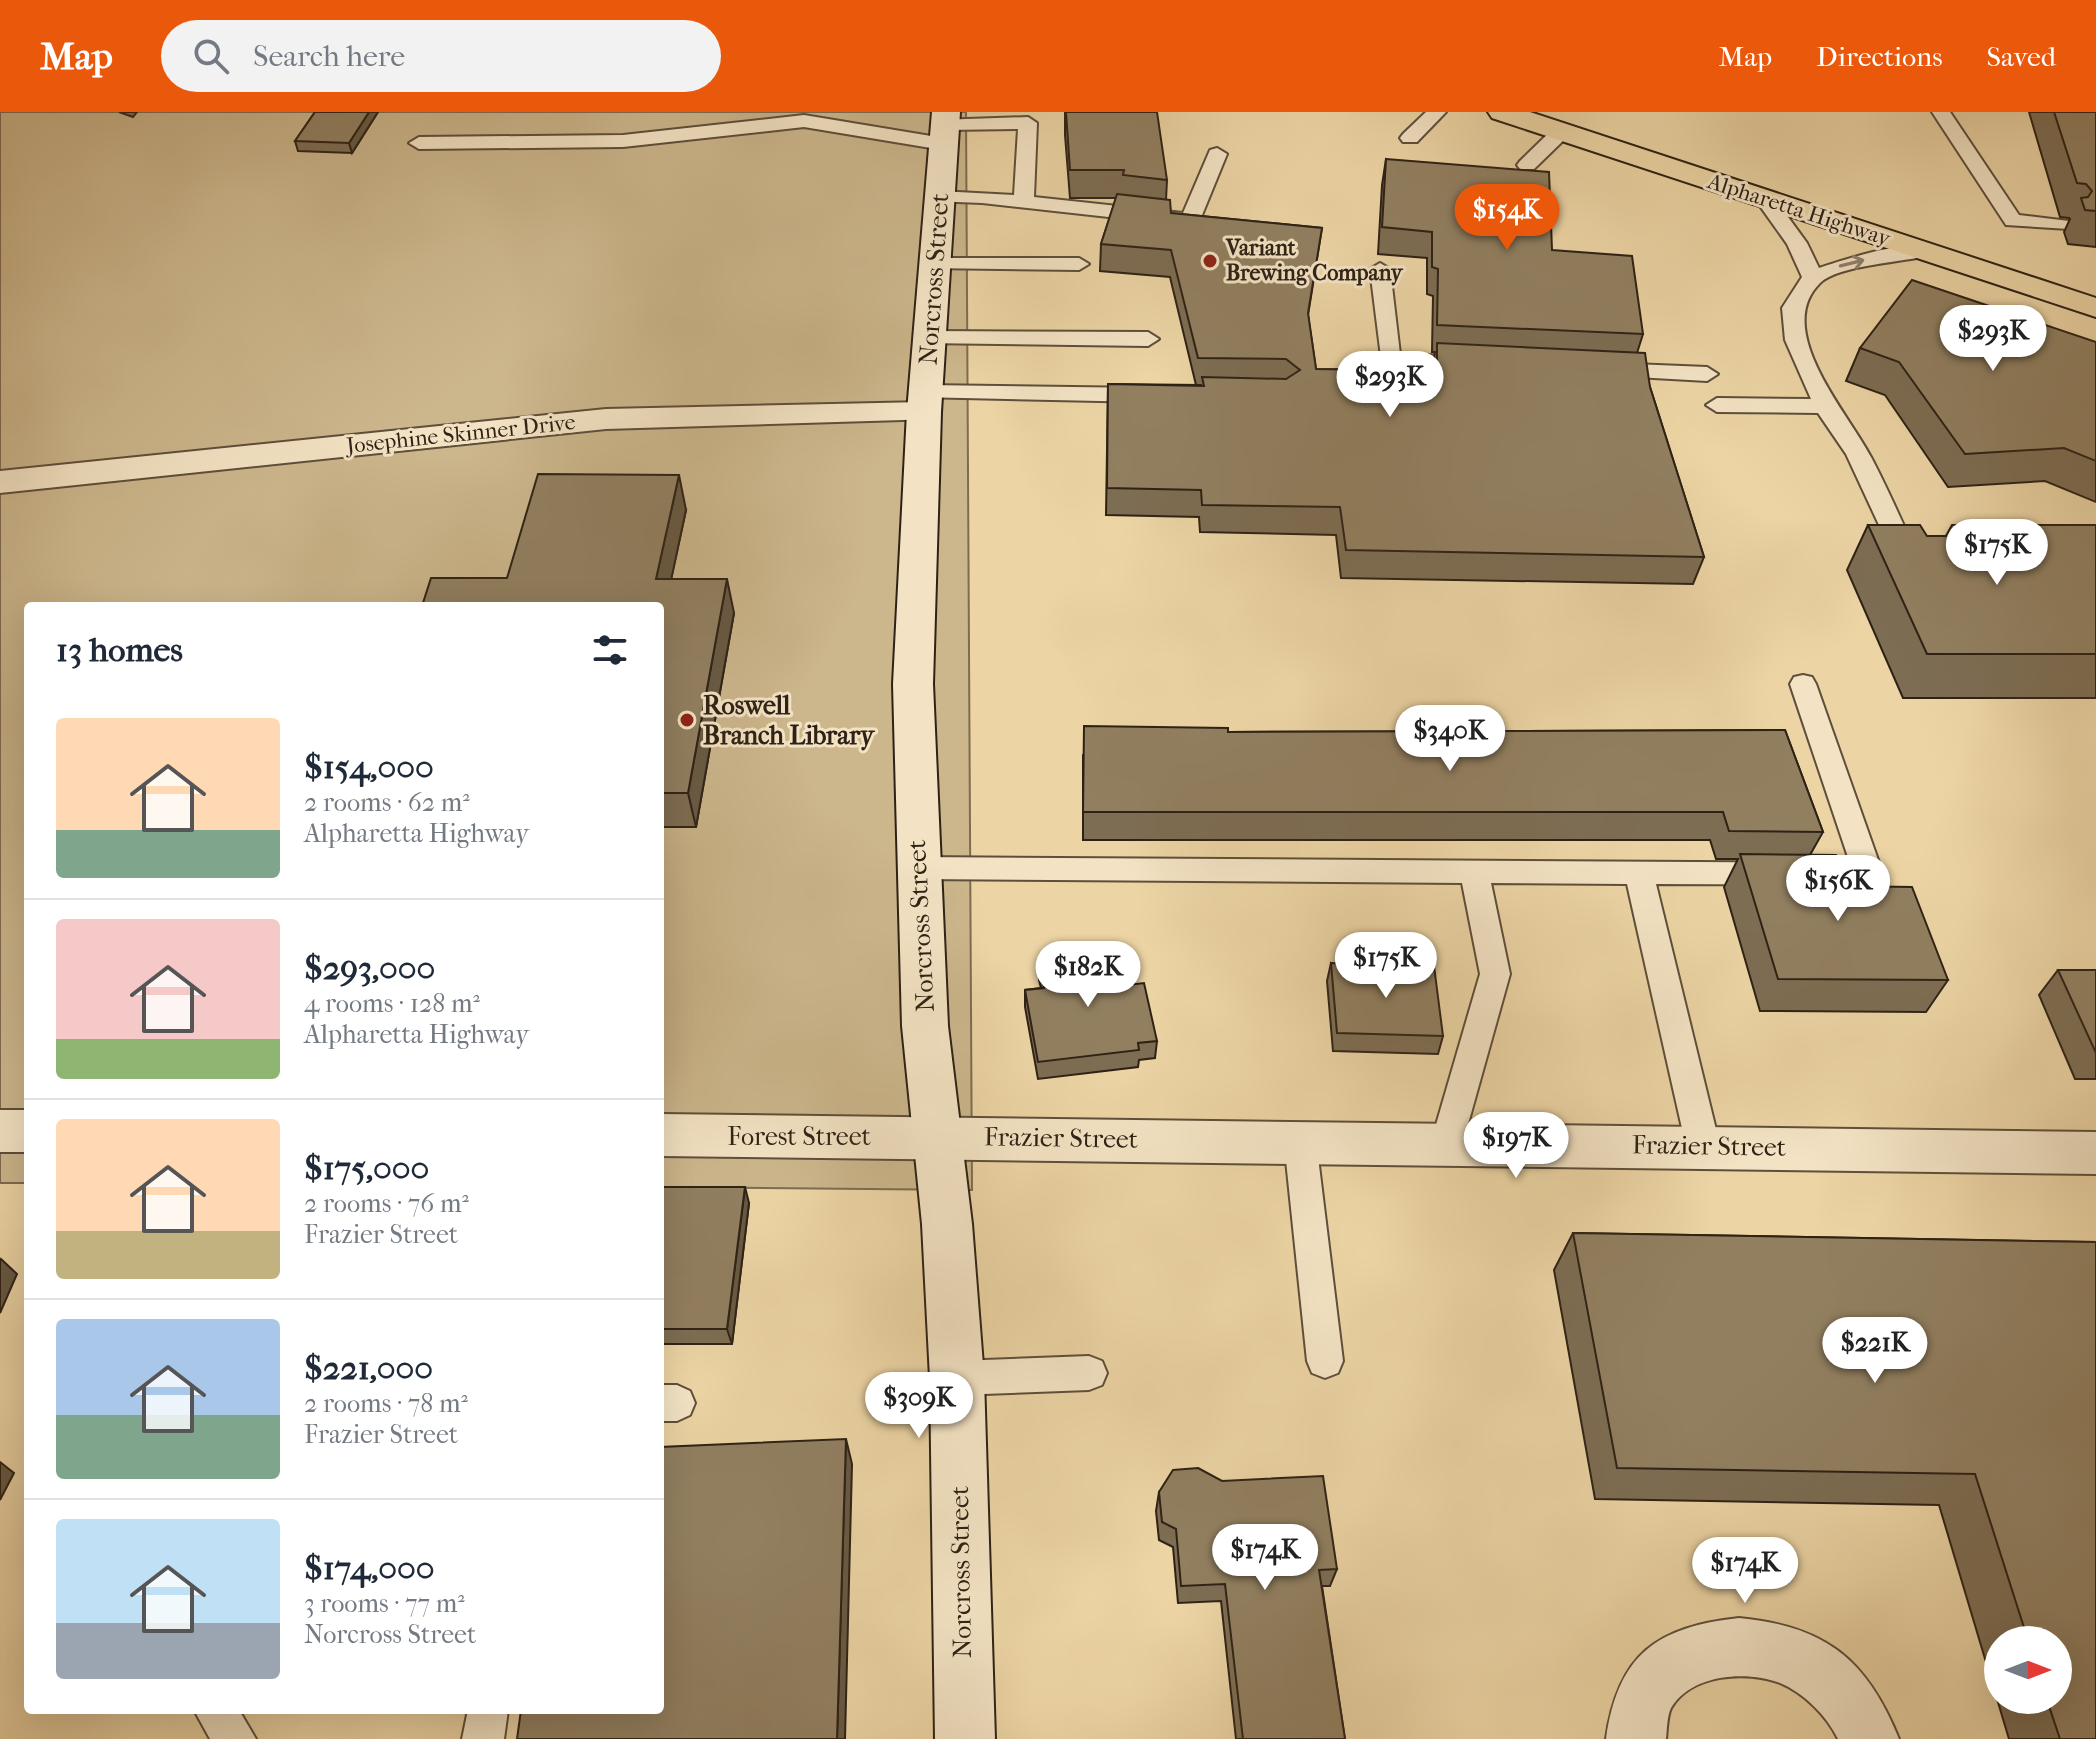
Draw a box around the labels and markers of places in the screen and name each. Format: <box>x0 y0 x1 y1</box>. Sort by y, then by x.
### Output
pin: $154K <box>1451 184 1563 252</box>
place label: Variant Brewing Company <box>1225 235 1404 286</box>
marker: Variant Brewing Company <box>1201 252 1219 270</box>
pin: $293K <box>1937 305 2049 373</box>
pin: $293K <box>1334 351 1446 419</box>
pin: $175K <box>1941 519 2053 587</box>
place label: Roswell Branch Library <box>703 690 876 751</box>
pin: $340K <box>1394 705 1506 773</box>
marker: Roswell Branch Library <box>678 711 696 729</box>
pin: $156K <box>1782 855 1894 923</box>
pin: $175K <box>1330 932 1442 1000</box>
pin: $182K <box>1032 941 1144 1009</box>
pin: $197K <box>1460 1112 1572 1180</box>
pin: $221K <box>1819 1317 1931 1385</box>
pin: $309K <box>863 1372 975 1440</box>
pin: $174K <box>1209 1524 1321 1592</box>
pin: $174K <box>1689 1537 1801 1605</box>

